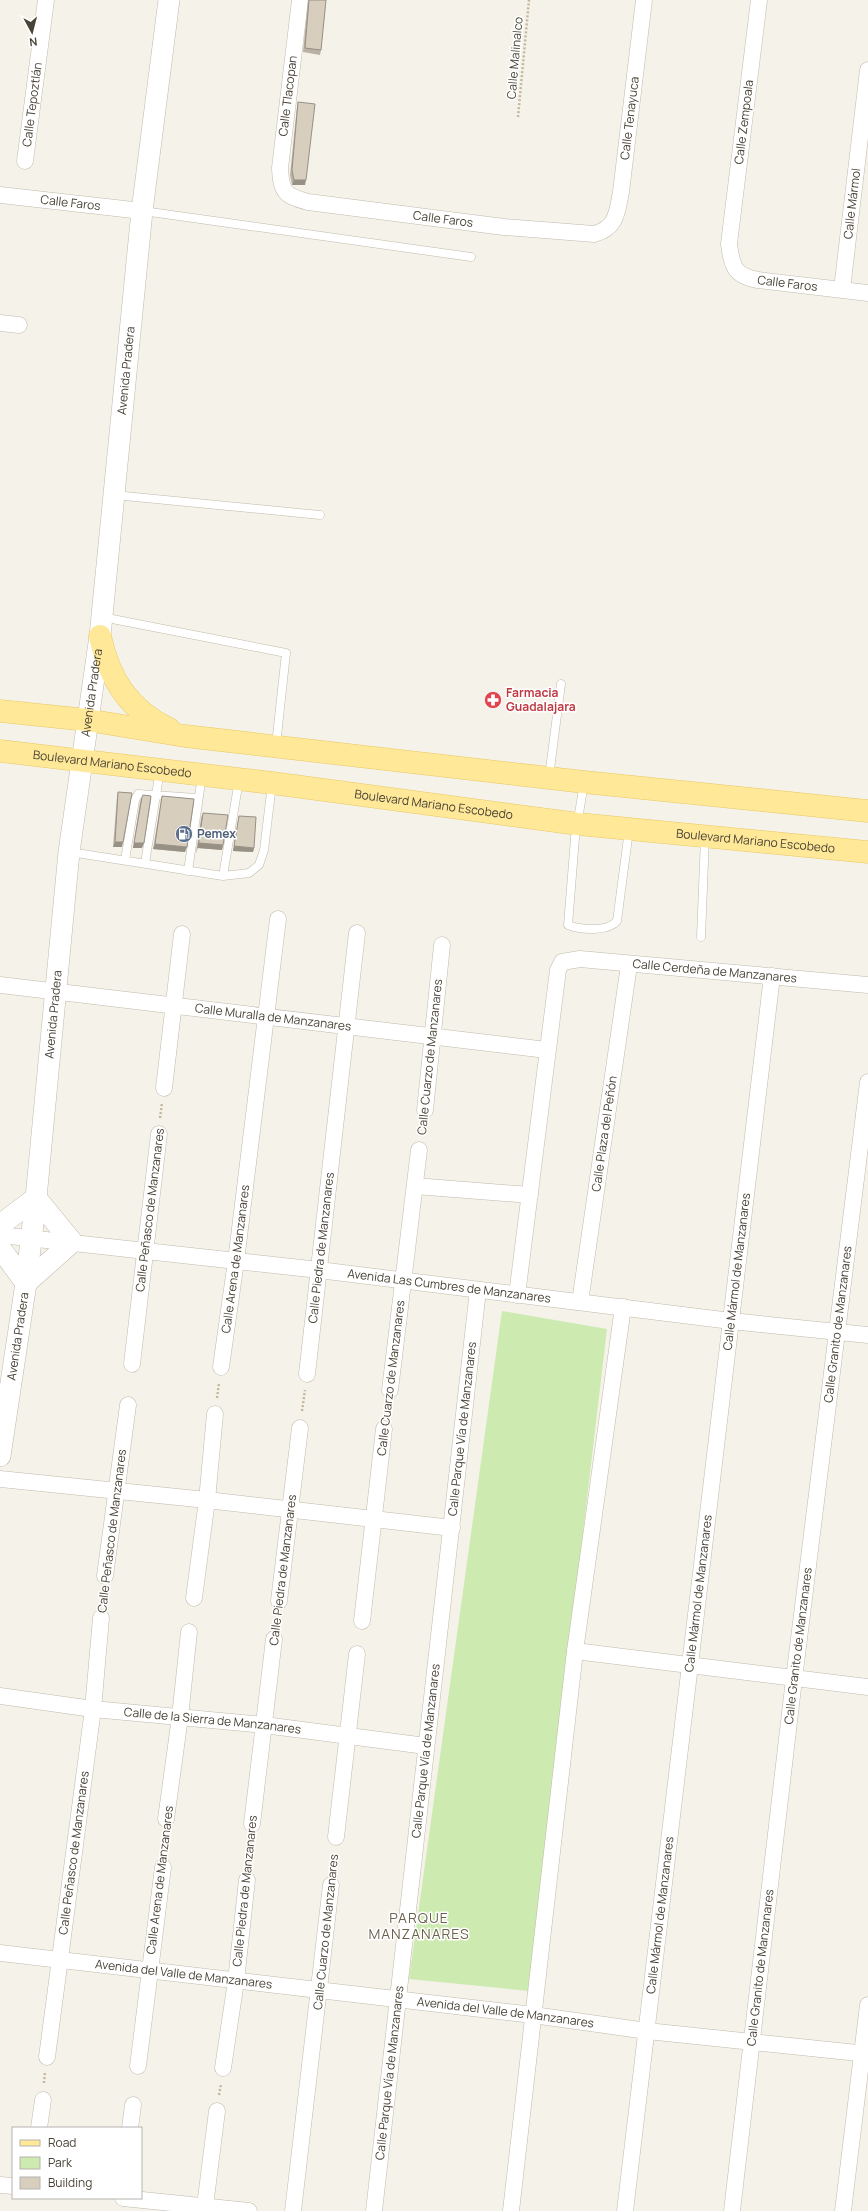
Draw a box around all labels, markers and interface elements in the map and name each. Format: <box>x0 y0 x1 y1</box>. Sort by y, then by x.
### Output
north arrow <box>12 12 52 52</box>
street label: Calle Malinalco <box>502 16 527 100</box>
text: N <box>28 34 38 50</box>
street label: Calle Tlacopan <box>274 55 301 137</box>
street label: Calle Tepoztlán <box>18 61 46 148</box>
street label: Calle Tenayuca <box>616 76 643 161</box>
street label: Calle Zempoala <box>730 79 757 165</box>
street label: Calle Mármol <box>839 167 864 240</box>
street label: Calle Faros <box>40 191 102 214</box>
street label: Calle Faros <box>412 206 474 231</box>
street label: Calle Faros <box>756 271 818 295</box>
street label: Avenida Pradera <box>113 325 139 416</box>
street label: Avenida Pradera <box>77 647 106 738</box>
place label: Farmacia Guadalajara <box>506 684 576 715</box>
pharmacy icon: Farmacia Guadalajara <box>483 690 503 710</box>
street label: Boulevard Mariano Escobedo <box>32 746 193 781</box>
street label: Boulevard Mariano Escobedo <box>353 785 514 823</box>
fuel station icon: Pemex <box>174 824 194 844</box>
place label: Pemex <box>197 825 236 842</box>
street label: Boulevard Mariano Escobedo <box>675 825 836 857</box>
street label: Calle Cerdeña de Manzanares <box>632 955 798 987</box>
street label: Avenida Pradera <box>40 969 66 1059</box>
street label: Calle Cuarzo de Manzanares <box>413 978 446 1136</box>
street label: Calle Muralla de Manzanares <box>194 999 352 1035</box>
street label: Calle Plaza del Peñón <box>587 1075 621 1193</box>
street label: Calle Peñasco de Manzanares <box>131 1127 168 1293</box>
street label: Calle Piedra de Manzanares <box>304 1171 338 1324</box>
street label: Calle Arena de Manzanares <box>217 1184 253 1334</box>
street label: Calle Mármol de Manzanares <box>719 1192 754 1351</box>
street label: Calle Granito de Manzanares <box>819 1245 856 1404</box>
street label: Avenida Las Cumbres de Manzanares <box>346 1265 552 1307</box>
street label: Avenida Pradera <box>2 1291 33 1381</box>
street label: Calle Cuarzo de Manzanares <box>373 1299 408 1457</box>
street label: Calle Parque Vía de Manzanares <box>444 1341 480 1517</box>
street label: Calle Peñasco de Manzanares <box>93 1448 130 1614</box>
street label: Calle Piedra de Manzanares <box>265 1493 300 1646</box>
street label: Calle Mármol de Manzanares <box>680 1514 716 1673</box>
street label: Calle Granito de Manzanares <box>780 1566 816 1725</box>
street label: Calle Parque Vía de Manzanares <box>407 1663 444 1839</box>
street label: Calle de la Sierra de Manzanares <box>123 1703 302 1738</box>
street label: Calle Peñasco de Manzanares <box>54 1770 93 1936</box>
street label: Calle Arena de Manzanares <box>142 1805 177 1955</box>
street label: Calle Piedra de Manzanares <box>228 1814 261 1967</box>
street label: Calle Mármol de Manzanares <box>642 1835 678 1995</box>
street label: Calle Cuarzo de Manzanares <box>309 1853 342 2011</box>
street label: Calle Granito de Manzanares <box>742 1888 777 2047</box>
district label: PARQUE MANZANARES <box>368 1908 470 1943</box>
street label: Avenida del Valle de Manzanares <box>94 1955 273 1993</box>
street label: Calle Parque Vía de Manzanares <box>371 1985 407 2161</box>
street label: Avenida del Valle de Manzanares <box>416 1993 595 2031</box>
legend <box>12 2127 142 2199</box>
text: Road <box>48 2134 76 2151</box>
text: Park <box>48 2154 73 2171</box>
text: Building <box>48 2174 92 2191</box>

